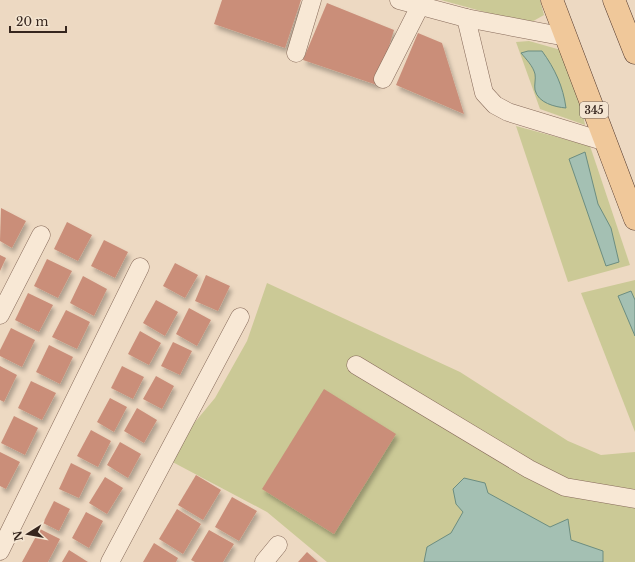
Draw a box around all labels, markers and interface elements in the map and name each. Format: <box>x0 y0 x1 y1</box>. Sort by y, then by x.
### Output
scale bar <box>10 8 66 34</box>
text: 20 m <box>16 14 48 29</box>
road number: 345 <box>580 102 608 118</box>
north arrow <box>8 514 48 554</box>
text: N <box>10 529 26 542</box>

